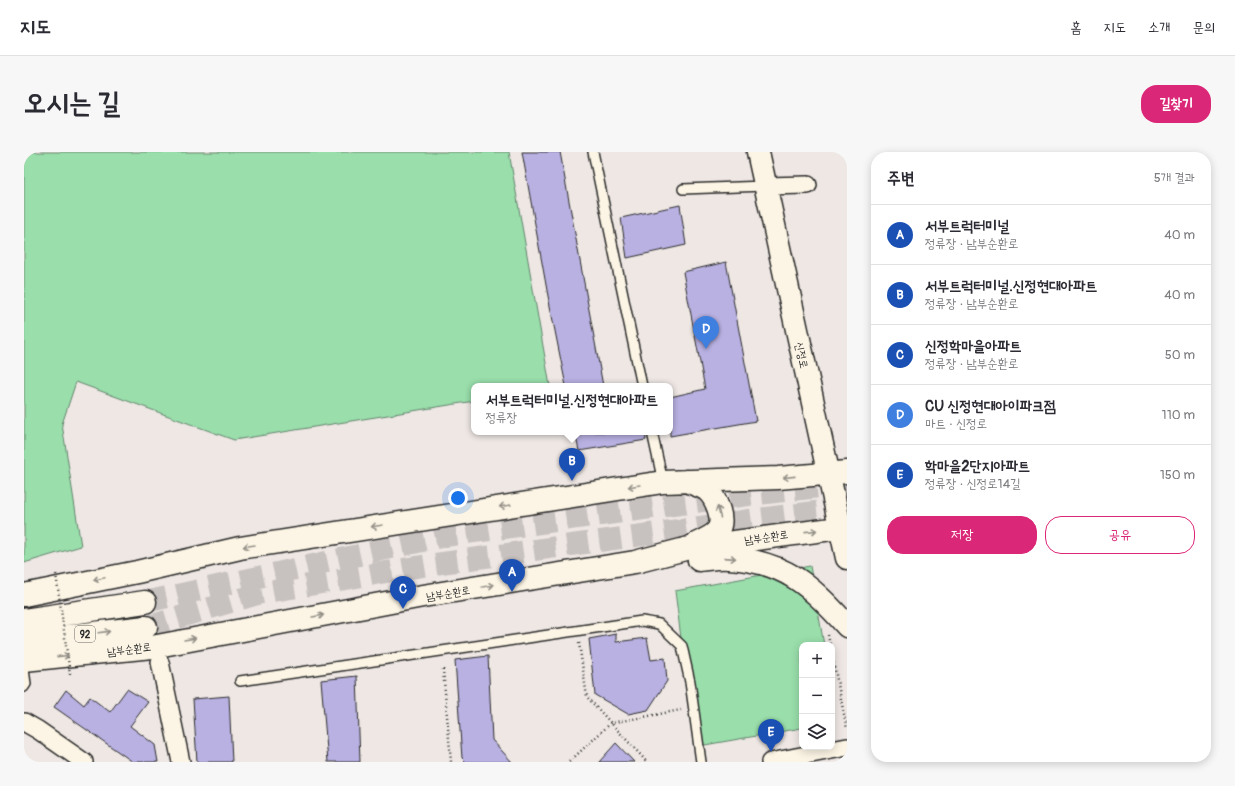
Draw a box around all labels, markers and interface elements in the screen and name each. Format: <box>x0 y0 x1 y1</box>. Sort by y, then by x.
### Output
text: 지도 <box>20 15 51 39</box>
text: 홈 <box>1070 19 1081 36</box>
text: 지도 <box>1103 19 1126 36</box>
text: 소개 <box>1148 19 1170 36</box>
text: 문의 <box>1192 19 1215 36</box>
button: 길찾기 <box>1141 85 1211 123</box>
text: 오시는 길 <box>24 86 120 121</box>
text: 주변 <box>887 168 914 189</box>
text: 5개 결과 <box>1154 170 1195 186</box>
text: 서부트럭터미널 <box>925 217 1010 236</box>
text: A <box>896 227 904 243</box>
text: 40 m <box>1164 227 1195 243</box>
text: 정류장 · 남부순환로 <box>925 236 1019 252</box>
text: 서부트럭터미널.신정현대아파트 <box>925 277 1097 296</box>
text: B <box>896 287 904 303</box>
text: 40 m <box>1164 287 1195 303</box>
text: 정류장 · 남부순환로 <box>925 296 1019 312</box>
pin: D <box>693 316 719 349</box>
text: 신정학마을아파트 <box>925 337 1022 356</box>
street label: 신정로 <box>792 341 811 370</box>
text: C <box>896 347 904 363</box>
text: 50 m <box>1165 347 1195 363</box>
text: 정류장 · 남부순환로 <box>925 356 1019 372</box>
popup <box>471 383 673 435</box>
text: 서부트럭터미널.신정현대아파트 <box>486 391 658 410</box>
text: CU 신정현대아이파크점 <box>925 397 1056 416</box>
text: D <box>896 407 904 423</box>
text: 110 m <box>1162 407 1195 423</box>
text: 정류장 <box>486 410 517 426</box>
text: 마트 · 신정로 <box>925 416 987 432</box>
pin: B <box>559 448 585 481</box>
text: 학마을2단지아파트 <box>925 457 1030 476</box>
text: E <box>897 467 903 483</box>
text: 150 m <box>1160 467 1195 483</box>
one-way arrow <box>783 473 796 480</box>
text: 정류장 · 신정로14길 <box>925 476 1021 492</box>
one-way arrow <box>628 482 641 490</box>
your location <box>448 488 468 508</box>
one-way arrow <box>499 502 512 510</box>
one-way arrow <box>714 505 722 518</box>
button: 저장 <box>887 516 1037 554</box>
button: 공유 <box>1045 516 1195 554</box>
one-way arrow <box>371 522 384 530</box>
street label: 남부순환로 <box>743 528 789 547</box>
one-way arrow <box>804 528 817 535</box>
one-way arrow <box>242 542 255 550</box>
one-way arrow <box>723 555 736 562</box>
pin: A <box>499 559 525 592</box>
one-way arrow <box>93 576 106 584</box>
pin: C <box>390 576 416 609</box>
one-way arrow <box>481 582 494 590</box>
street label: 남부순환로 <box>425 584 471 603</box>
one-way arrow <box>311 612 324 620</box>
road number: 92 <box>75 626 95 642</box>
one-way arrow <box>97 628 110 636</box>
one-way arrow <box>183 635 196 643</box>
street label: 남부순환로 <box>106 640 152 659</box>
map controls <box>799 642 835 750</box>
button: + <box>799 642 835 678</box>
one-way arrow <box>56 652 69 660</box>
button: − <box>799 678 835 714</box>
button: layers <box>799 714 835 750</box>
pin: E <box>758 719 784 752</box>

